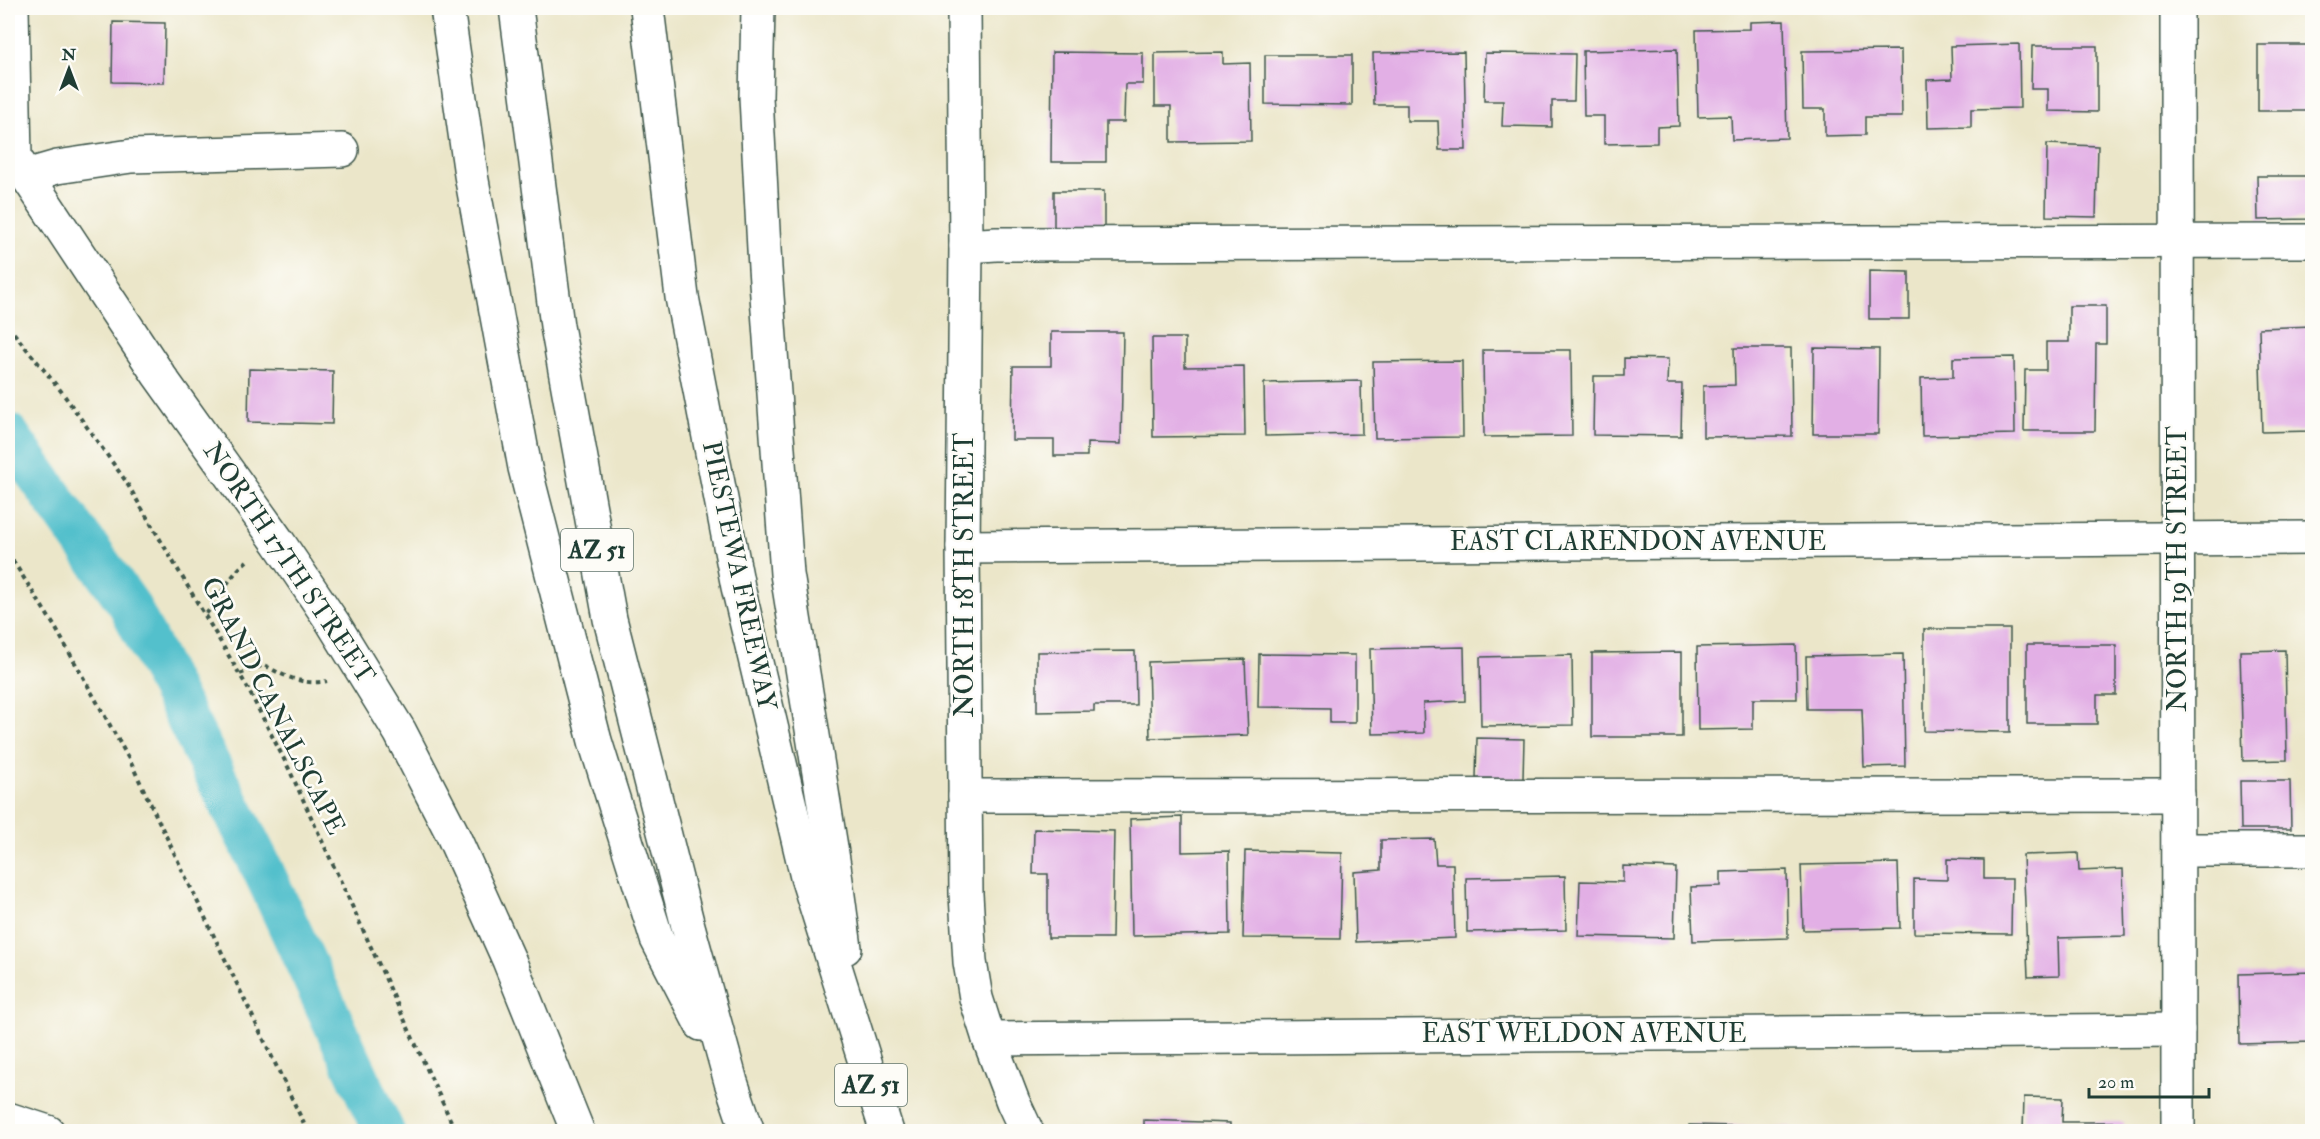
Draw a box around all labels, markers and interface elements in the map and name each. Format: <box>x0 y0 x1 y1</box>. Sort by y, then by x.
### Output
north arrow <box>39 39 99 99</box>
text: N <box>61 45 77 65</box>
street label: NORTH 19TH STREET <box>2162 426 2194 712</box>
street label: NORTH 18TH STREET <box>949 433 981 717</box>
street label: NORTH 17TH STREET <box>196 436 382 690</box>
street label: PIESTEWA FREEWAY <box>695 438 783 715</box>
street label: EAST CLARENDON AVENUE <box>1450 526 1826 558</box>
road number: AZ 51 <box>561 529 633 571</box>
street label: GRAND CANALSCAPE <box>194 572 352 840</box>
street label: EAST WELDON AVENUE <box>1422 1018 1746 1050</box>
scale bar <box>2089 1061 2209 1099</box>
road number: AZ 51 <box>835 1064 907 1106</box>
text: 20 m <box>2098 1071 2134 1094</box>

